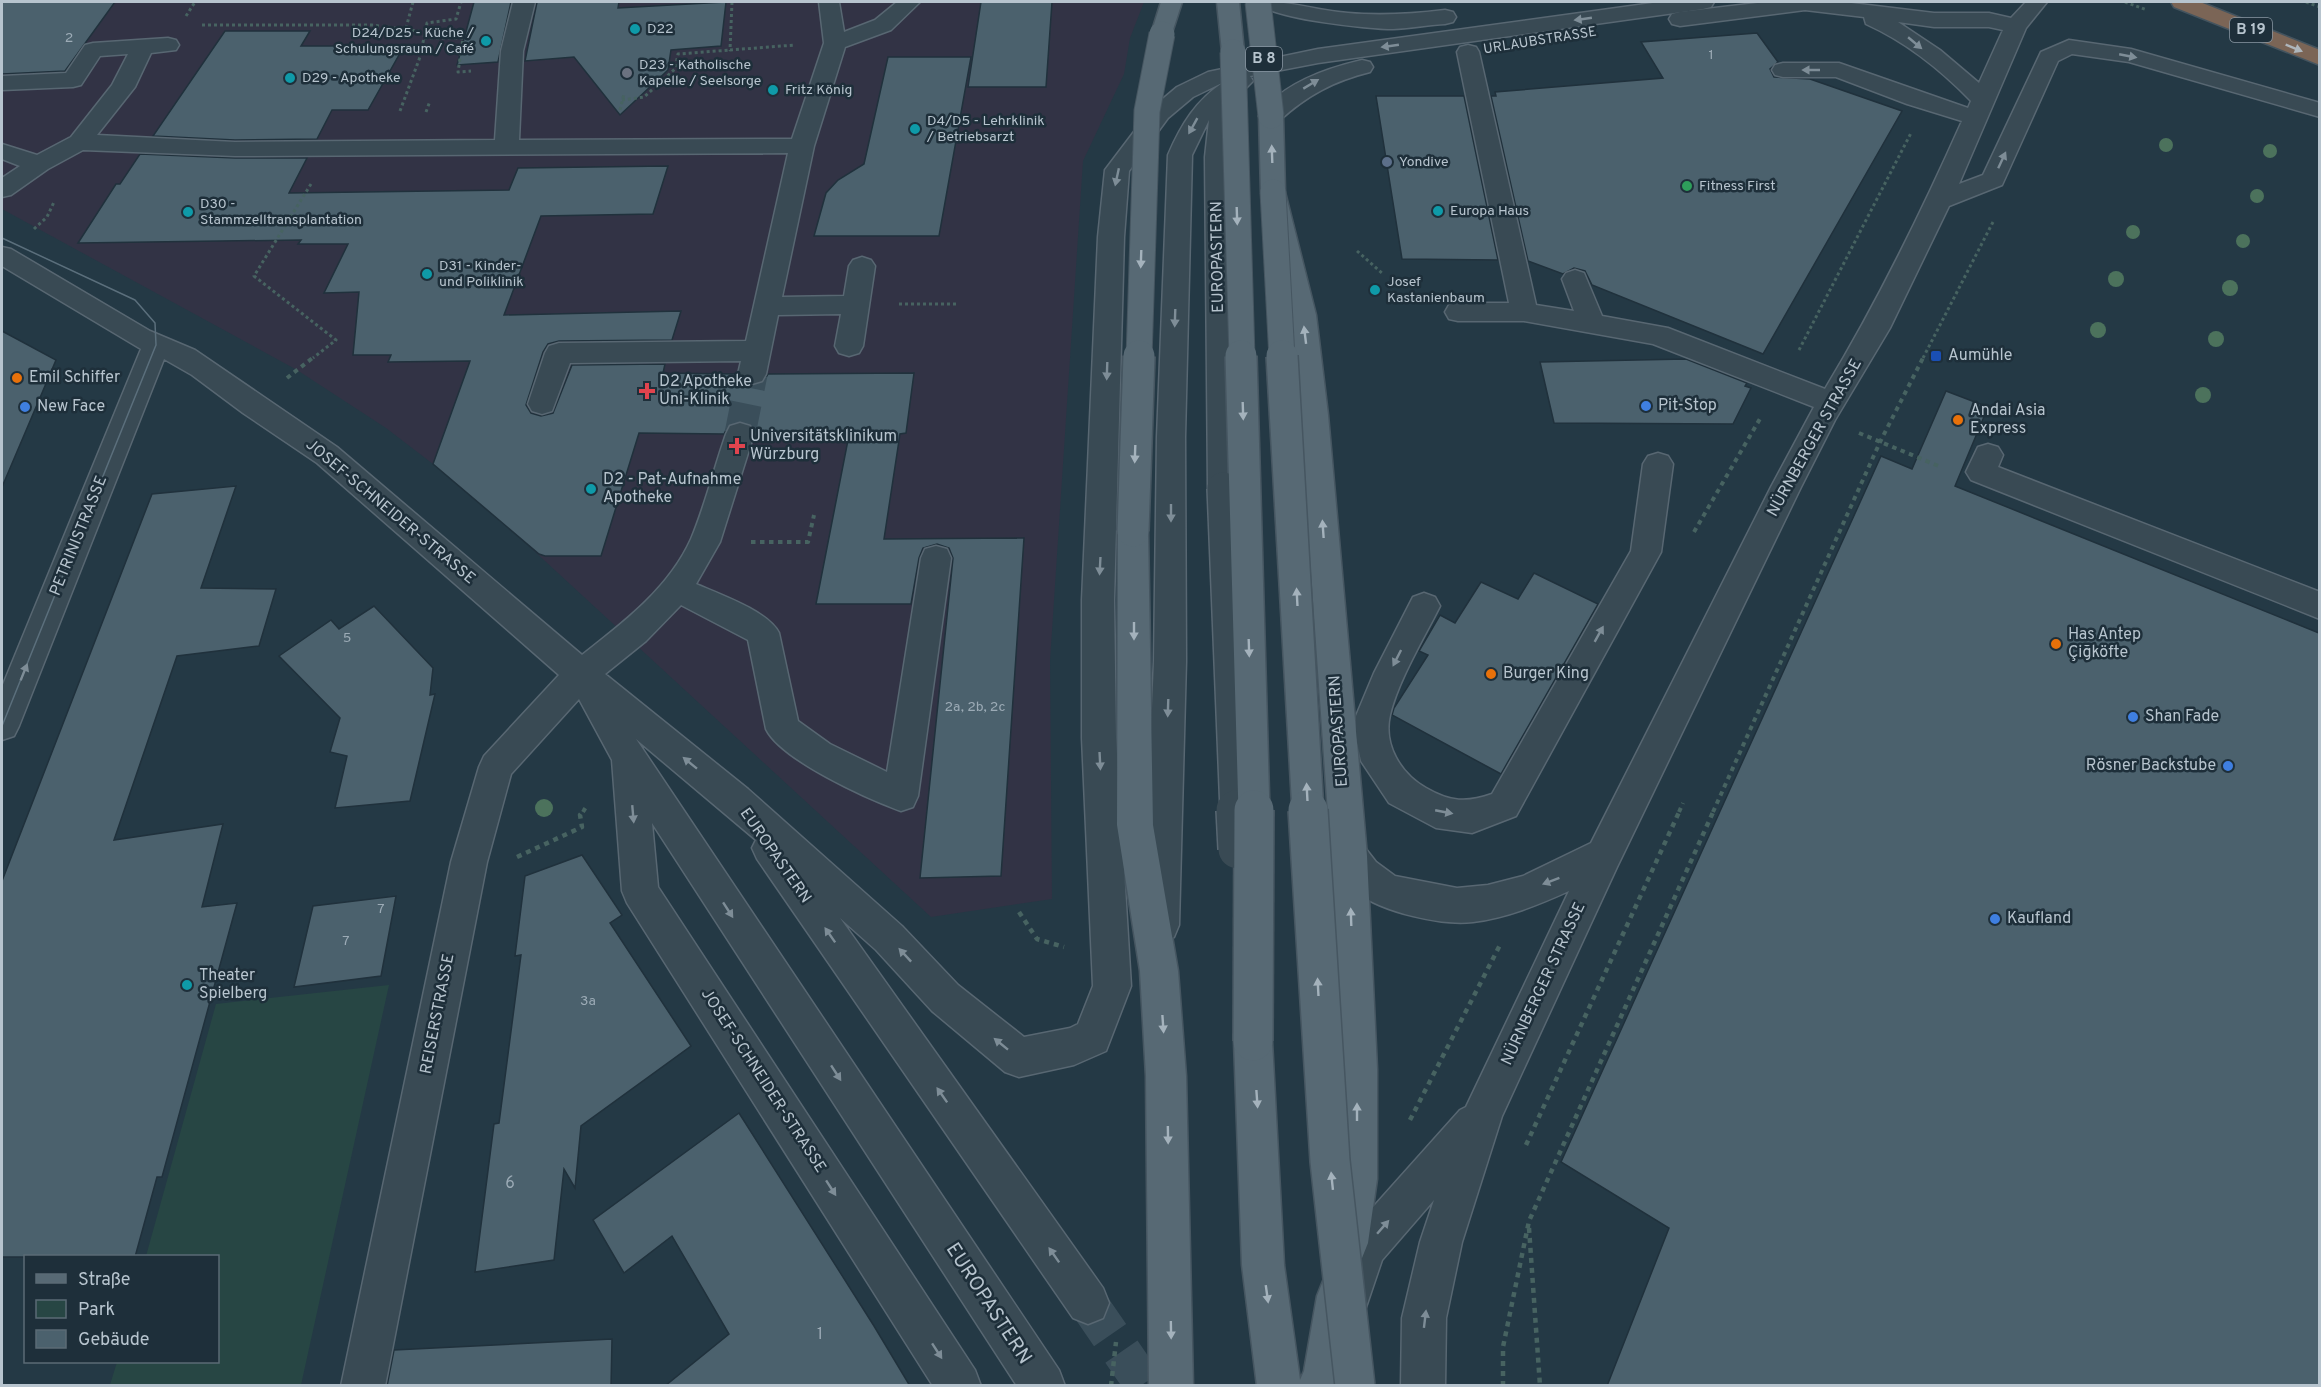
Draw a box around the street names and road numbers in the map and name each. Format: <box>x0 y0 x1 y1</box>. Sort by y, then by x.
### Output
road number: B 19 <box>2230 18 2272 42</box>
street label: URLAUBSTRASSE <box>1482 24 1598 58</box>
road number: B 8 <box>1246 47 1282 71</box>
street label: EUROPASTERN <box>1207 201 1229 313</box>
street label: NÜRNBERGER STRASSE <box>1761 355 1867 521</box>
street label: JOSEF-SCHNEIDER-STRASSE <box>301 435 479 589</box>
street label: PETRINISTRASSE <box>46 473 112 599</box>
street label: EUROPASTERN <box>1325 675 1353 787</box>
street label: EUROPASTERN <box>735 804 815 908</box>
street label: NÜRNBERGER STRASSE <box>1496 898 1591 1069</box>
street label: REISERSTRASSE <box>417 952 459 1076</box>
street label: JOSEF-SCHNEIDER-STRASSE <box>696 985 830 1177</box>
street label: EUROPASTERN <box>939 1238 1037 1370</box>

